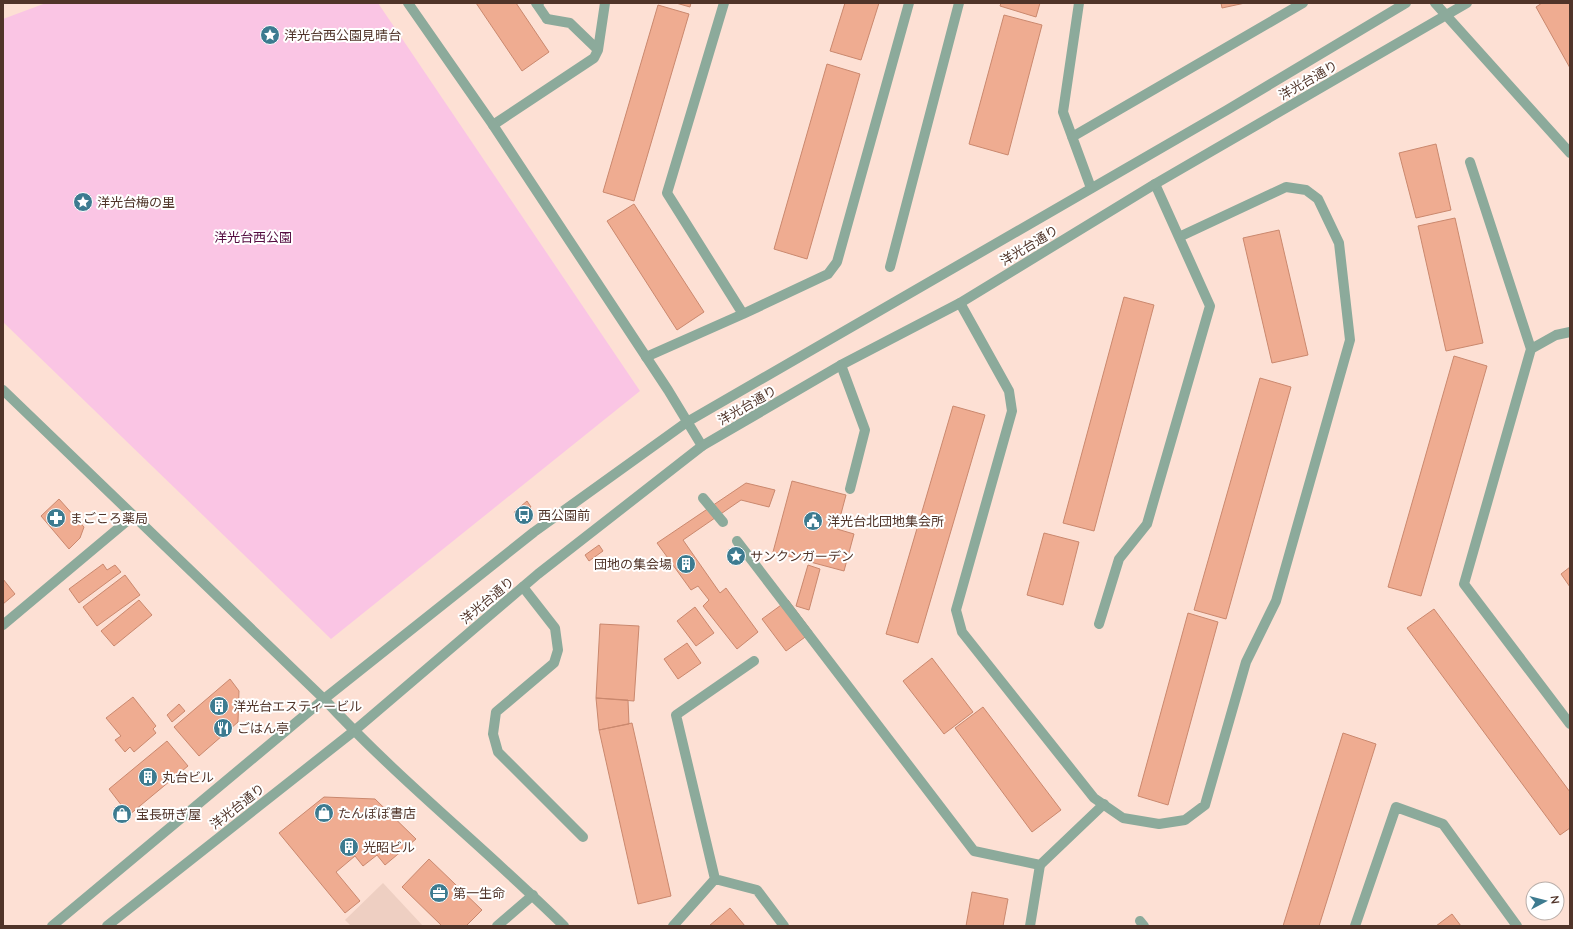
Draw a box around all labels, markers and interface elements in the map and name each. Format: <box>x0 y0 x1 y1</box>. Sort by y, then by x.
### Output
place icon: 洋光台西公園見晴台 <box>259 24 281 46</box>
place label: 洋光台西公園見晴台 <box>284 27 401 43</box>
street label: 洋光台通り <box>1276 57 1340 103</box>
place icon: 洋光台梅の里 <box>72 191 94 213</box>
place label: 洋光台梅の里 <box>97 194 175 210</box>
street label: 洋光台通り <box>997 221 1061 269</box>
park label: 洋光台西公園 <box>214 229 292 245</box>
street label: 洋光台通り <box>715 382 779 428</box>
bus stop icon: 西公園前 <box>513 504 535 526</box>
pharmacy icon: まごころ薬局 <box>45 507 67 529</box>
place label: 西公園前 <box>538 507 590 523</box>
place label: まごころ薬局 <box>70 510 148 526</box>
public building icon: 洋光台北団地集会所 <box>802 510 824 532</box>
place label: 洋光台北団地集会所 <box>827 513 944 529</box>
place icon: サンクンガーデン <box>725 545 747 567</box>
place label: サンクンガーデン <box>750 548 854 564</box>
building icon: 団地の集会場 <box>675 553 697 575</box>
place label: 団地の集会場 <box>594 556 672 572</box>
street label: 洋光台通り <box>457 573 517 627</box>
building icon: 洋光台エスティービル <box>208 695 230 717</box>
place label: 洋光台エスティービル <box>233 698 362 714</box>
restaurant icon: ごはん亭 <box>212 717 234 739</box>
place label: ごはん亭 <box>237 720 289 736</box>
building icon: 丸台ビル <box>137 766 159 788</box>
place label: 丸台ビル <box>162 769 214 785</box>
street label: 洋光台通り <box>206 780 268 832</box>
shop icon: たんぽぽ書店 <box>313 802 335 824</box>
shop icon: 宝長研ぎ屋 <box>111 803 133 825</box>
place label: たんぽぽ書店 <box>338 805 416 821</box>
place label: 宝長研ぎ屋 <box>136 806 201 822</box>
building icon: 光昭ビル <box>338 836 360 858</box>
place label: 光昭ビル <box>363 839 415 855</box>
north arrow <box>1525 881 1565 921</box>
office icon: 第一生命 <box>428 882 450 904</box>
place label: 第一生命 <box>453 885 505 901</box>
text: N <box>1548 895 1562 905</box>

